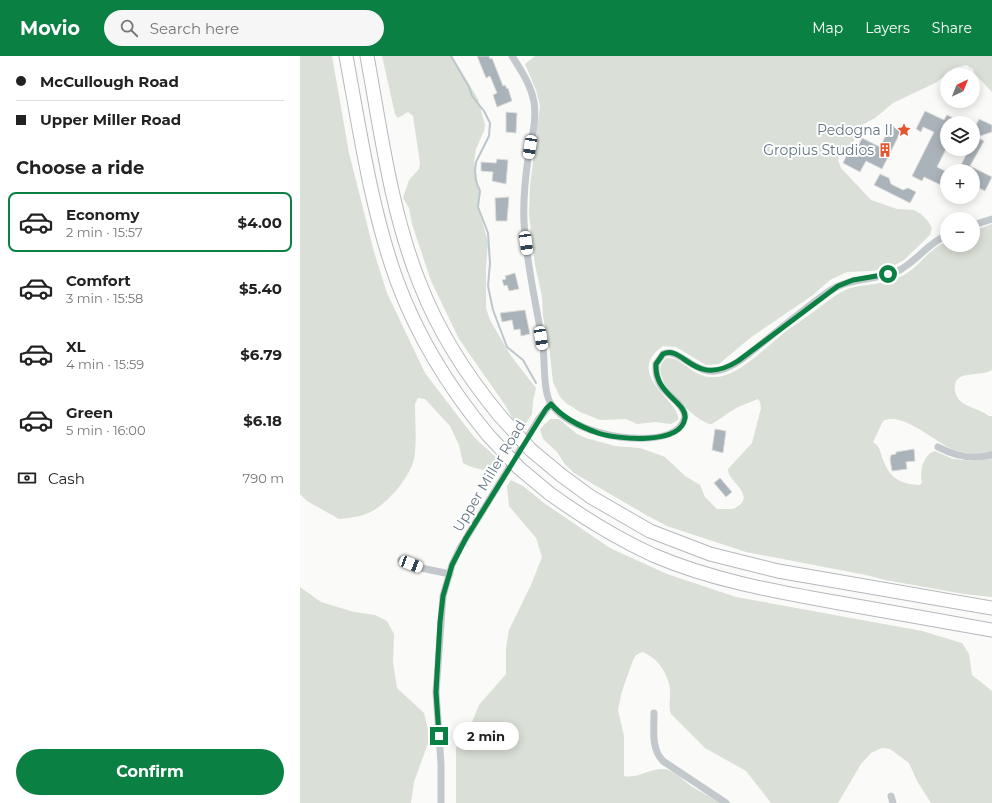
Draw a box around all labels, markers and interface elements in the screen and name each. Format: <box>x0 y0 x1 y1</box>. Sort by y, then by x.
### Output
search box <box>104 10 384 46</box>
text: Movio <box>20 17 80 40</box>
icon: search <box>118 17 140 39</box>
text: Search here <box>150 19 239 38</box>
text: Map <box>812 19 843 37</box>
text: Layers <box>865 19 910 37</box>
text: Share <box>932 19 972 37</box>
north arrow <box>940 68 980 108</box>
map controls <box>940 68 980 252</box>
text: McCullough Road <box>40 72 179 91</box>
text: Upper Miller Road <box>40 110 181 129</box>
button: layers <box>940 116 980 156</box>
place label: Pedogna II <box>817 121 893 139</box>
place icon: Pedogna II <box>896 122 912 138</box>
car <box>522 134 538 160</box>
place label: Gropius Studios <box>763 141 874 159</box>
building icon: Gropius Studios <box>877 142 893 158</box>
text: Choose a ride <box>16 157 144 179</box>
button: + <box>940 164 980 204</box>
icon: car <box>18 204 54 240</box>
text: Economy <box>66 205 139 224</box>
button: − <box>940 212 980 252</box>
text: $4.00 <box>238 213 282 232</box>
text: 2 min · 15:57 <box>66 224 143 240</box>
car <box>518 230 534 256</box>
route start <box>879 265 897 283</box>
icon: car <box>18 270 54 306</box>
text: Comfort <box>66 271 131 290</box>
text: $5.40 <box>239 279 282 298</box>
text: 3 min · 15:58 <box>66 290 143 306</box>
car <box>533 325 549 351</box>
icon: car <box>18 336 54 372</box>
text: XL <box>66 337 85 356</box>
text: $6.79 <box>240 345 282 364</box>
text: 4 min · 15:59 <box>66 356 144 372</box>
icon: car <box>18 402 54 438</box>
text: Green <box>66 403 113 422</box>
text: $6.18 <box>243 411 282 430</box>
street label: Upper Miller Road <box>449 417 529 535</box>
text: 5 min · 16:00 <box>66 422 146 438</box>
icon: cash <box>16 467 38 489</box>
text: Cash <box>48 469 85 488</box>
text: 790 m <box>243 470 284 486</box>
car <box>398 554 424 574</box>
callout: 2 min <box>453 722 519 750</box>
route end <box>430 727 448 745</box>
text: 2 min <box>467 728 505 744</box>
button: Confirm <box>16 749 284 795</box>

